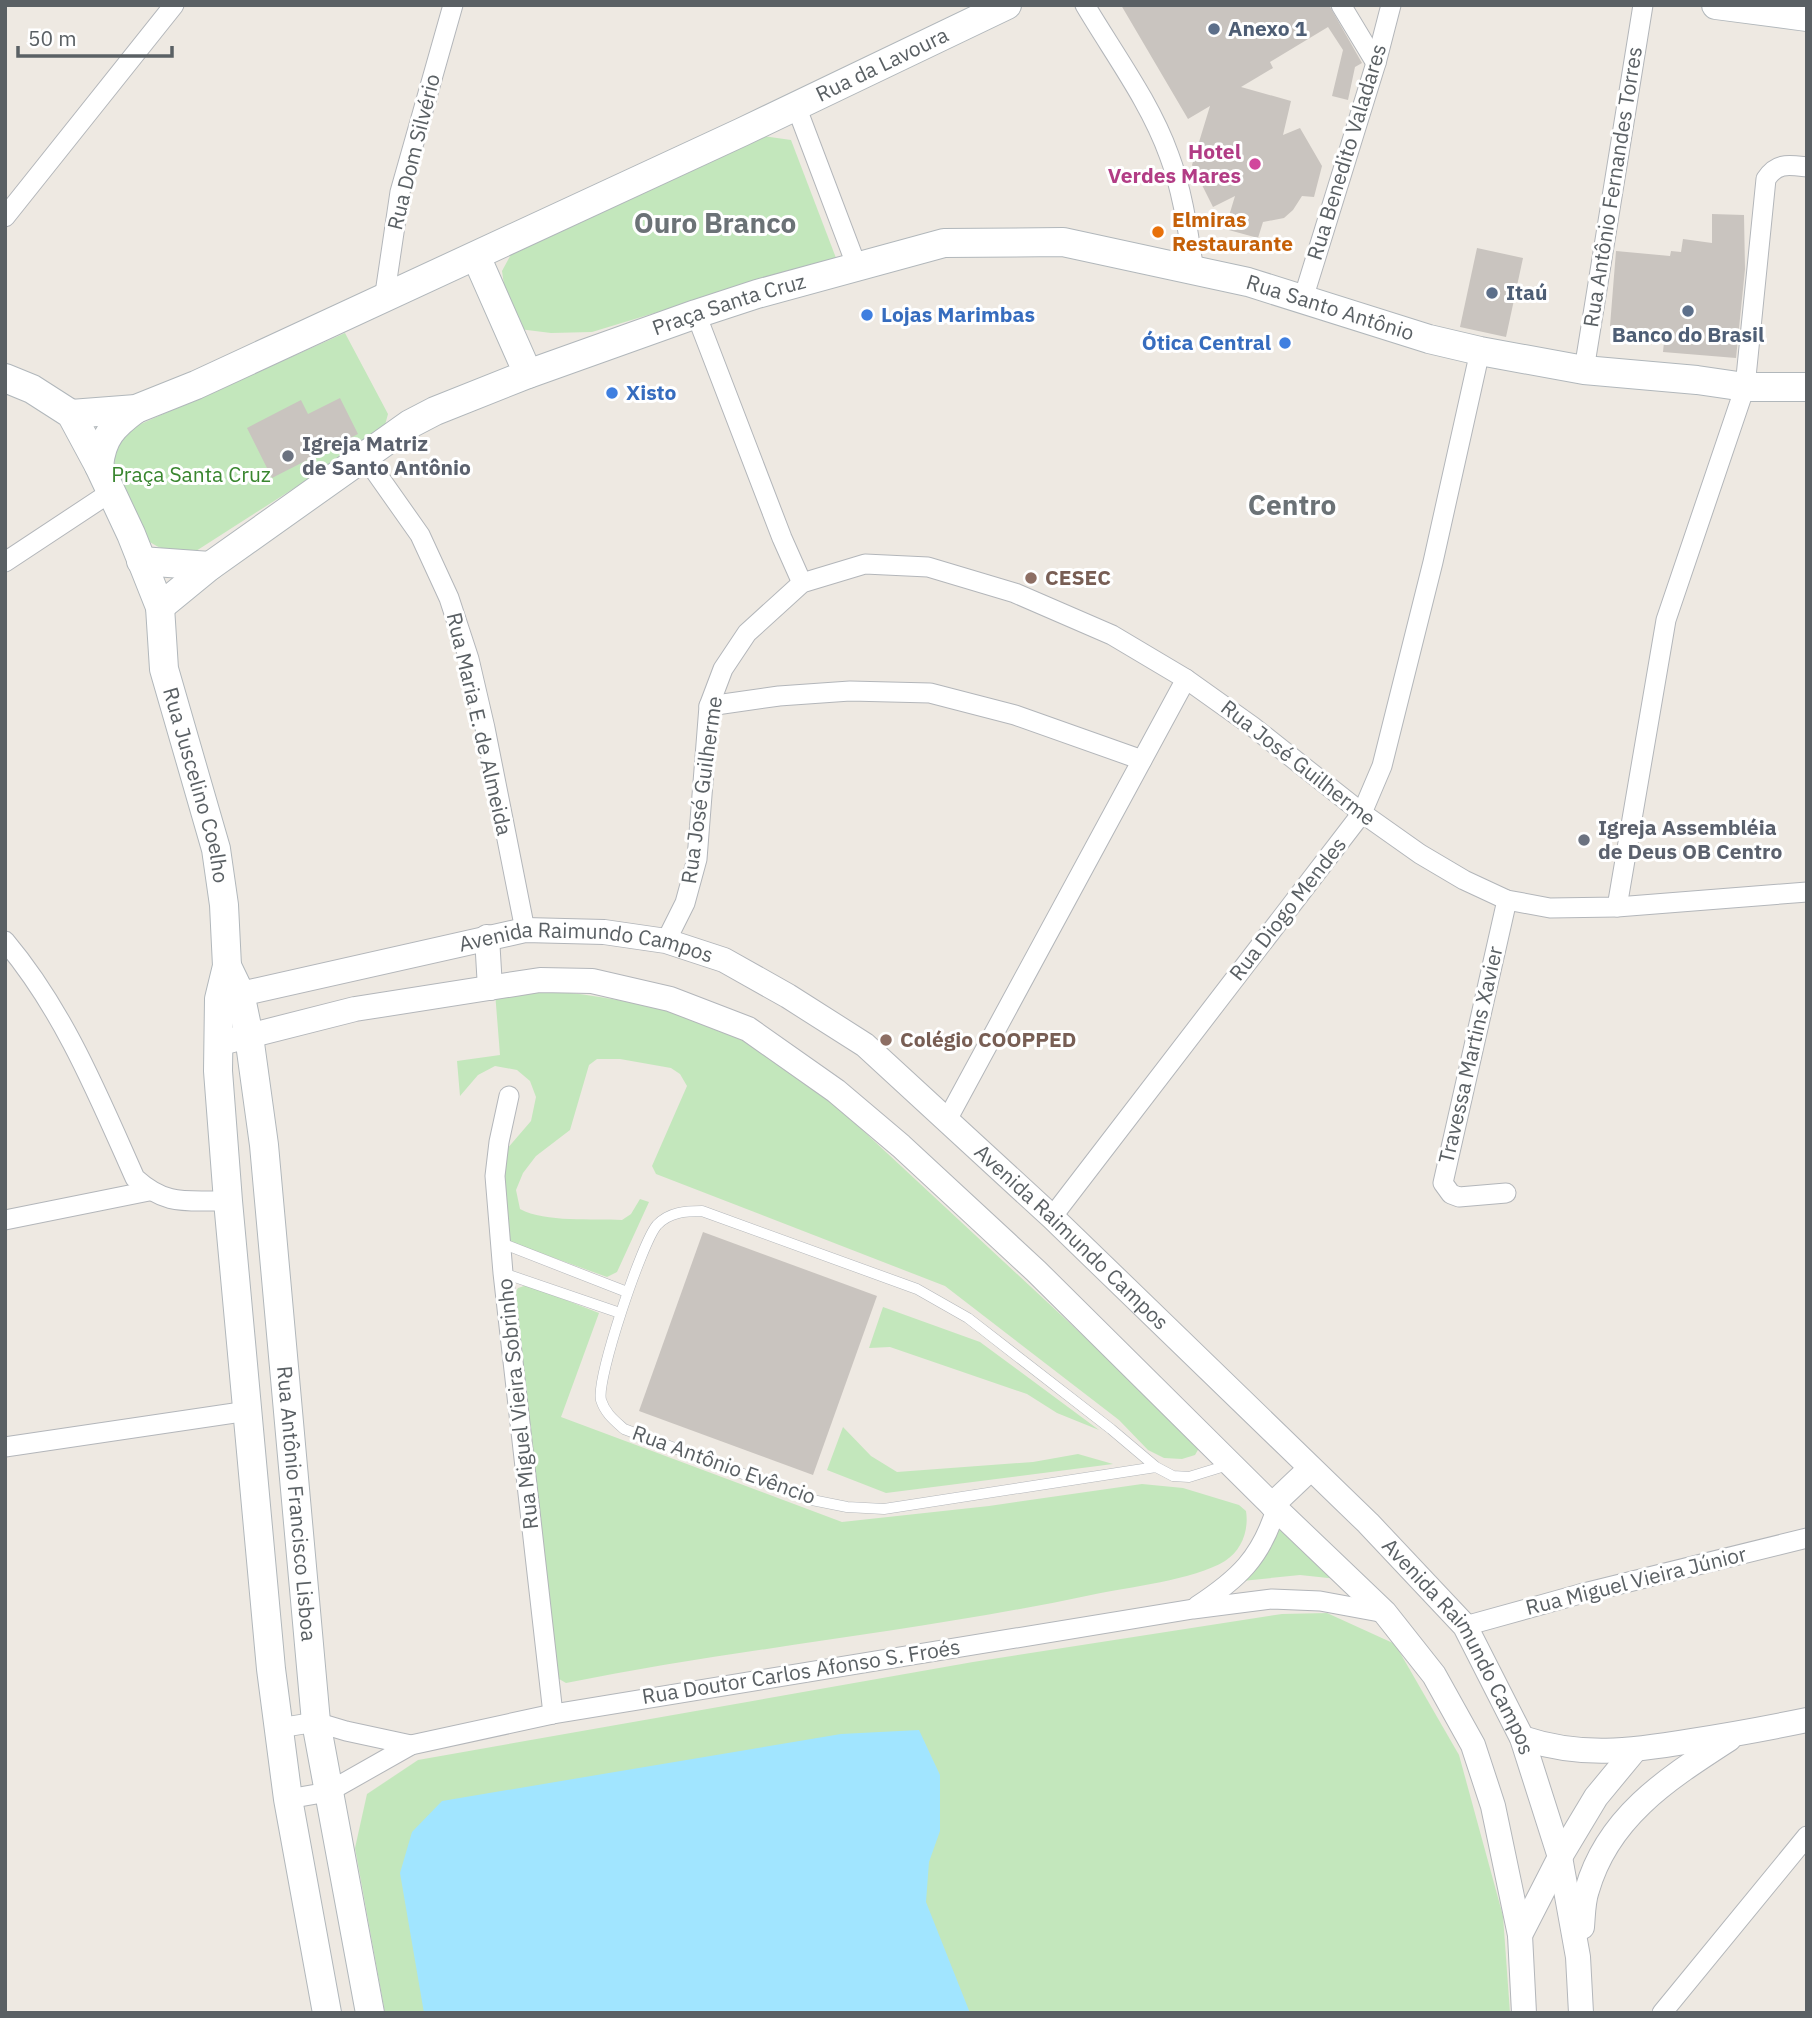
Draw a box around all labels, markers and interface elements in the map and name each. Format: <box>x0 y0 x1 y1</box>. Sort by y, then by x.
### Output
scale bar <box>18 14 172 58</box>
place label: Anexo 1 <box>1228 14 1308 42</box>
street label: Rua da Lavoura <box>811 20 953 108</box>
marker: Anexo 1 <box>1206 21 1222 37</box>
text: 50 m <box>28 24 77 52</box>
street label: Rua Benedito Valadares <box>1300 40 1392 263</box>
street label: Rua Antônio Fernandes Torres <box>1576 45 1648 329</box>
street label: Rua Dom Silvério <box>380 71 446 233</box>
place label: Hotel Verdes Mares <box>1108 137 1241 189</box>
marker: Hotel Verdes Mares <box>1247 156 1263 172</box>
district label: Ouro Branco <box>634 204 796 241</box>
place label: Elmiras Restaurante <box>1172 205 1293 257</box>
marker: Elmiras Restaurante <box>1150 224 1166 240</box>
street label: Praça Santa Cruz <box>648 266 809 341</box>
street label: Rua Santo Antônio <box>1243 267 1418 346</box>
place label: Itaú <box>1506 278 1548 306</box>
marker: Itaú <box>1484 285 1500 301</box>
place label: Lojas Marimbas <box>881 300 1035 328</box>
marker: Banco do Brasil <box>1680 303 1696 319</box>
marker: Lojas Marimbas <box>859 307 875 323</box>
place label: Banco do Brasil <box>1612 320 1764 348</box>
place label: Ótica Central <box>1142 328 1271 356</box>
marker: Ótica Central <box>1277 335 1293 351</box>
place label: Xisto <box>626 378 677 406</box>
marker: Xisto <box>604 385 620 401</box>
place label: Igreja Matriz de Santo Antônio <box>302 429 471 481</box>
marker: Igreja Matriz de Santo Antônio <box>280 448 296 464</box>
park label: Praça Santa Cruz <box>111 460 271 488</box>
district label: Centro <box>1248 486 1336 523</box>
place label: CESEC <box>1045 563 1111 591</box>
marker: CESEC <box>1023 570 1039 586</box>
street label: Rua Maria E. de Almeida <box>441 609 519 838</box>
street label: Rua Juscelino Coelho <box>157 684 236 885</box>
street label: Rua José Guilherme <box>1215 693 1382 831</box>
street label: Rua José Guilherme <box>674 694 728 886</box>
place label: Igreja Assembléia de Deus OB Centro <box>1598 813 1782 865</box>
street label: Rua Diogo Mendes <box>1222 831 1352 986</box>
marker: Igreja Assembléia de Deus OB Centro <box>1576 832 1592 848</box>
street label: Avenida Raimundo Campos <box>456 915 717 969</box>
street label: Travessa Martins Xavier <box>1431 943 1509 1166</box>
place label: Colégio COOPPED <box>900 1025 1076 1053</box>
marker: Colégio COOPPED <box>878 1032 894 1048</box>
street label: Avenida Raimundo Campos <box>969 1138 1175 1336</box>
street label: Rua Miguel Vieira Sobrinho <box>490 1277 544 1531</box>
street label: Rua Antônio Francisco Lisboa <box>271 1365 324 1642</box>
street label: Rua Antônio Evêncio <box>629 1418 820 1510</box>
street label: Avenida Raimundo Campos <box>1376 1532 1541 1758</box>
street label: Rua Miguel Vieira Júnior <box>1522 1539 1749 1621</box>
street label: Rua Doutor Carlos Afonso S. Froés <box>640 1632 962 1710</box>

